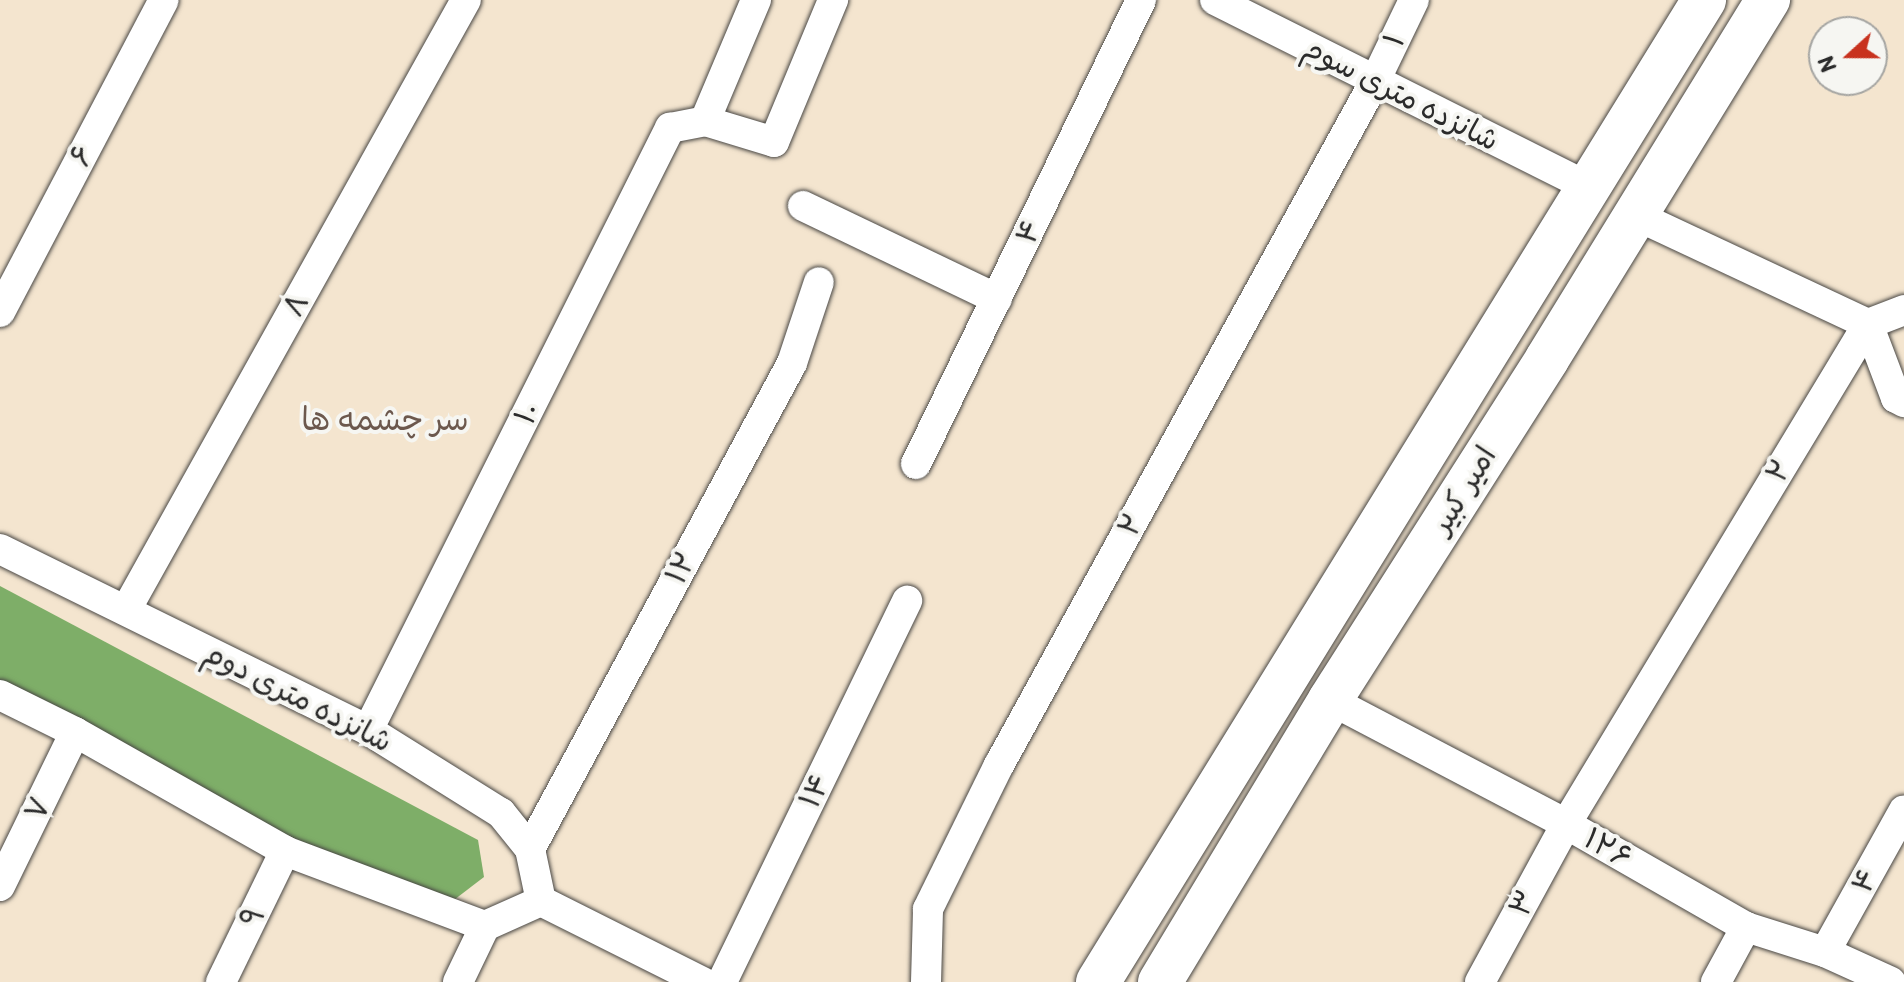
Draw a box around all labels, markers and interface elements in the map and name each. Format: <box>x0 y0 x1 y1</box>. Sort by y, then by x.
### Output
north arrow <box>1808 16 1888 96</box>
street label: ۱ <box>1375 27 1413 53</box>
street label: شانزده متری سوم <box>1297 29 1505 159</box>
text: N <box>1812 52 1842 76</box>
street label: ۶ <box>62 140 102 172</box>
street label: ۴ <box>1008 214 1050 250</box>
street label: ۸ <box>275 287 317 323</box>
street label: ۱۰ <box>506 396 548 430</box>
district label: سر چشمه ها <box>301 400 469 438</box>
street label: امیر کبیر <box>1422 440 1504 540</box>
street label: ۲ <box>1758 453 1800 489</box>
street label: ۲ <box>1110 507 1152 543</box>
street label: ۱۲ <box>658 546 704 590</box>
street label: شانزده متری دوم <box>198 634 398 760</box>
street label: ۱۴ <box>792 768 838 814</box>
street label: ۷ <box>17 792 59 826</box>
street label: ۱۲۶ <box>1578 820 1638 876</box>
street label: ۴ <box>1844 862 1886 900</box>
street label: ۳ <box>1501 884 1545 922</box>
street label: ۹ <box>233 901 273 933</box>

